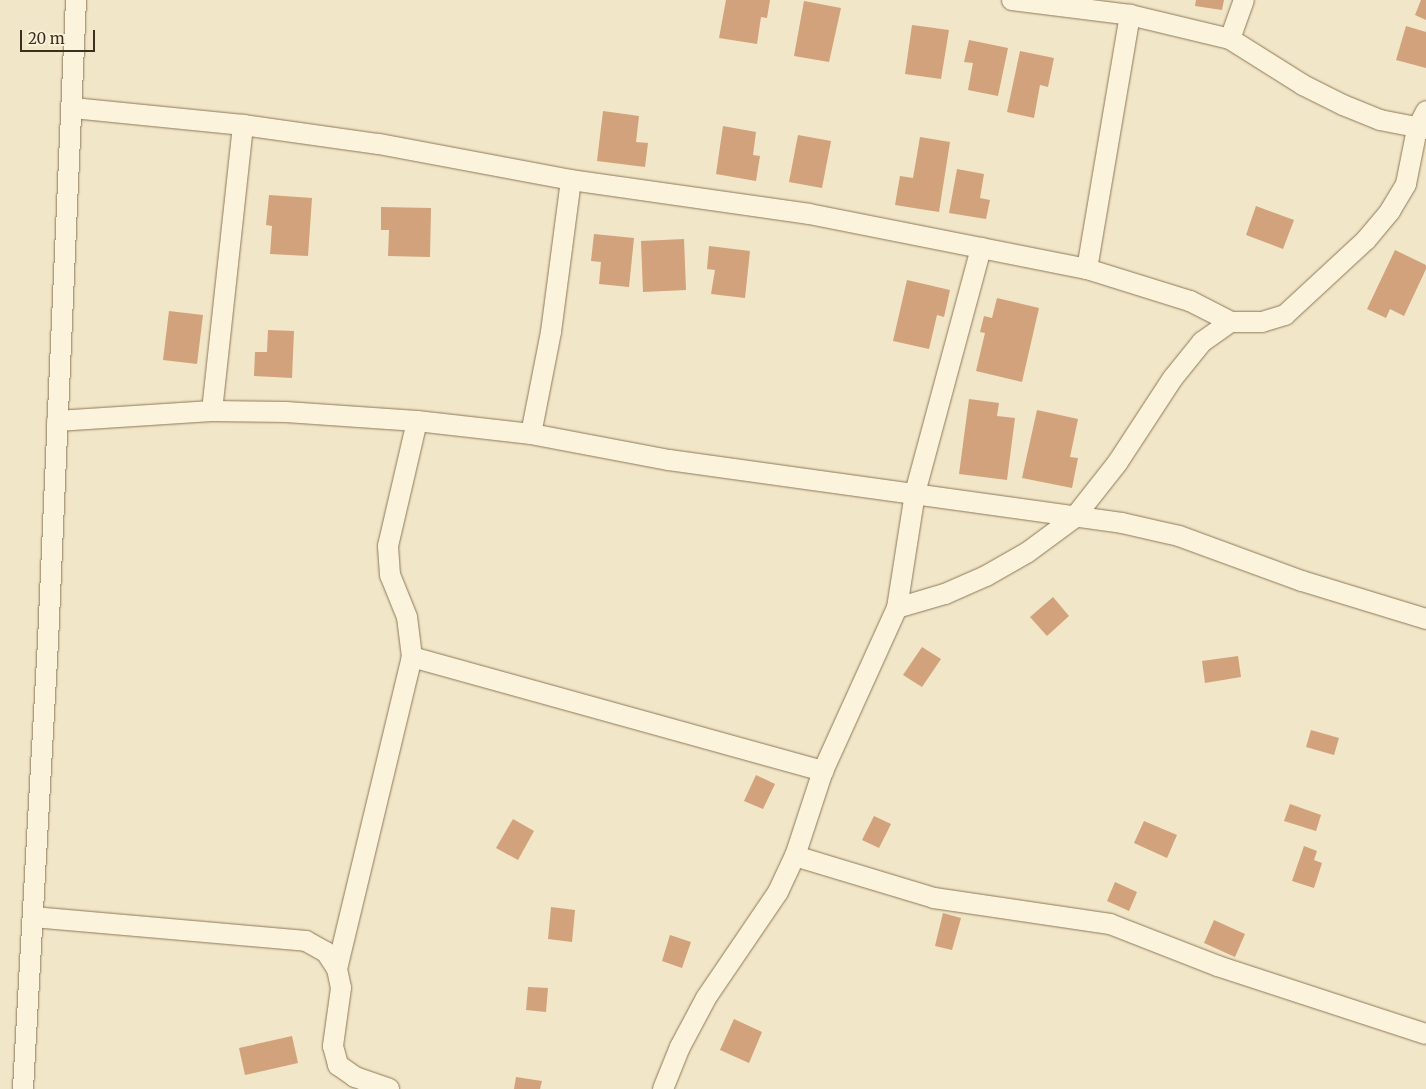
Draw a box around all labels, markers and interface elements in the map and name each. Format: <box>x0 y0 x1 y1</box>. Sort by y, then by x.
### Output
scale bar <box>22 20 98 52</box>
text: 20 m <box>28 29 65 48</box>

